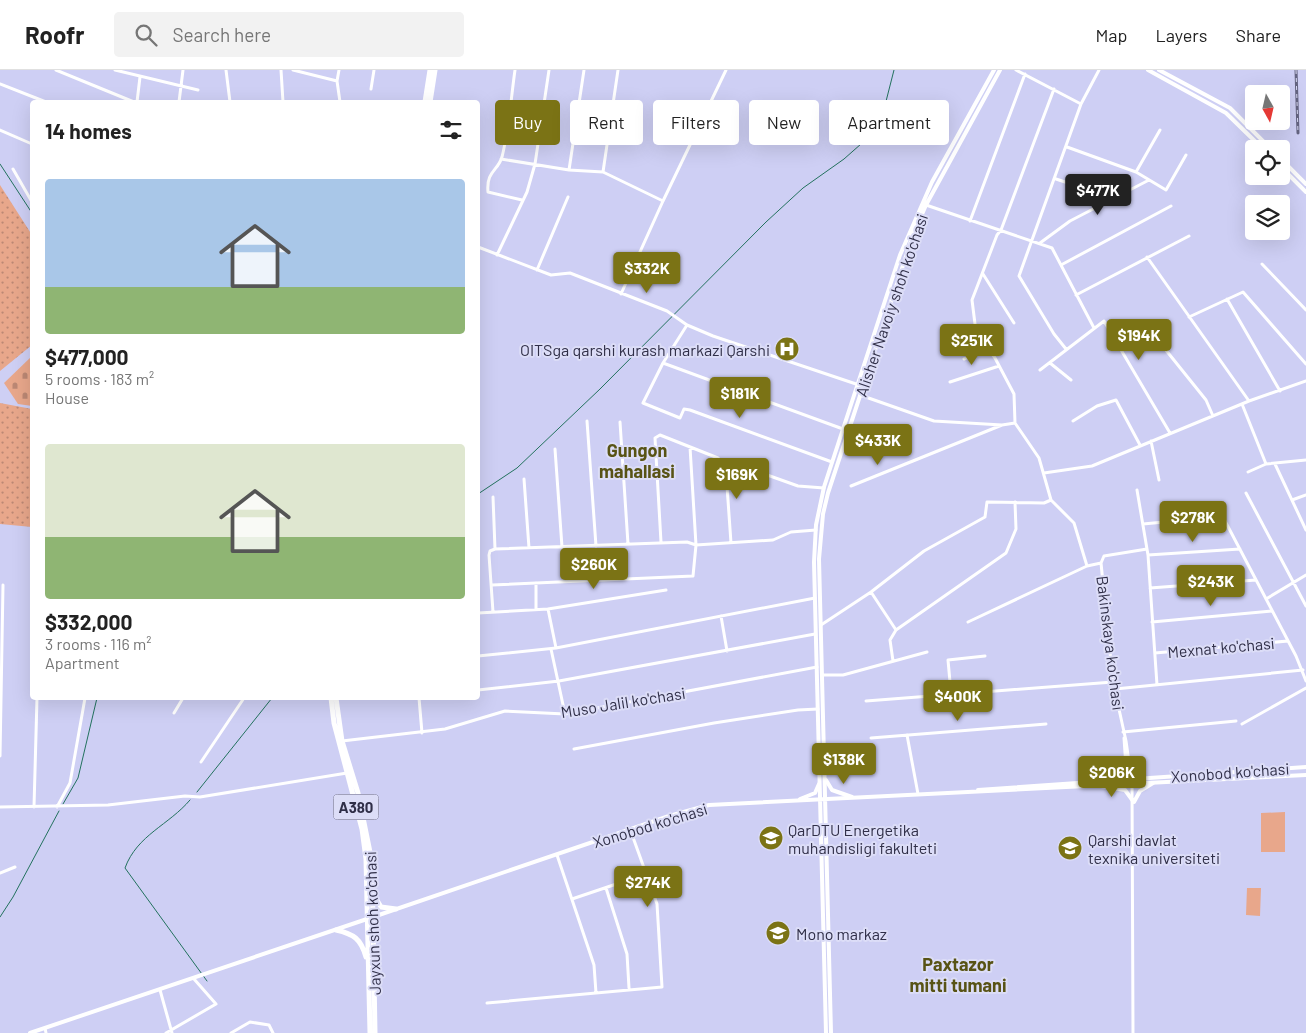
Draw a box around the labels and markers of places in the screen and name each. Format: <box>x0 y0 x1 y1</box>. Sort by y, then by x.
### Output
pin: $477K <box>1063 174 1133 216</box>
pin: $332K <box>612 252 682 294</box>
pin: $194K <box>1104 318 1174 361</box>
pin: $251K <box>937 324 1007 366</box>
hospital icon: OITSga qarshi kurash markazi Qarshi <box>774 336 800 362</box>
place label: OITSga qarshi kurash markazi Qarshi <box>520 340 770 359</box>
pin: $181K <box>705 376 775 419</box>
pin: $433K <box>843 424 913 466</box>
pin: $169K <box>702 458 772 500</box>
pin: $278K <box>1158 500 1228 543</box>
pin: $260K <box>559 548 629 590</box>
pin: $243K <box>1176 564 1246 607</box>
pin: $400K <box>923 680 993 722</box>
pin: $138K <box>809 742 879 785</box>
pin: $206K <box>1077 756 1147 798</box>
place label: QarDTU Energetika muhandisligi fakulteti <box>788 820 937 857</box>
school or university icon: QarDTU Energetika muhandisligi fakulteti <box>758 825 784 851</box>
place label: Qarshi davlat texnika universiteti <box>1088 830 1220 867</box>
school or university icon: Qarshi davlat texnika universiteti <box>1057 835 1083 861</box>
pin: $274K <box>613 866 683 908</box>
school or university icon: Mono markaz <box>765 920 791 946</box>
place label: Mono markaz <box>796 924 887 943</box>

